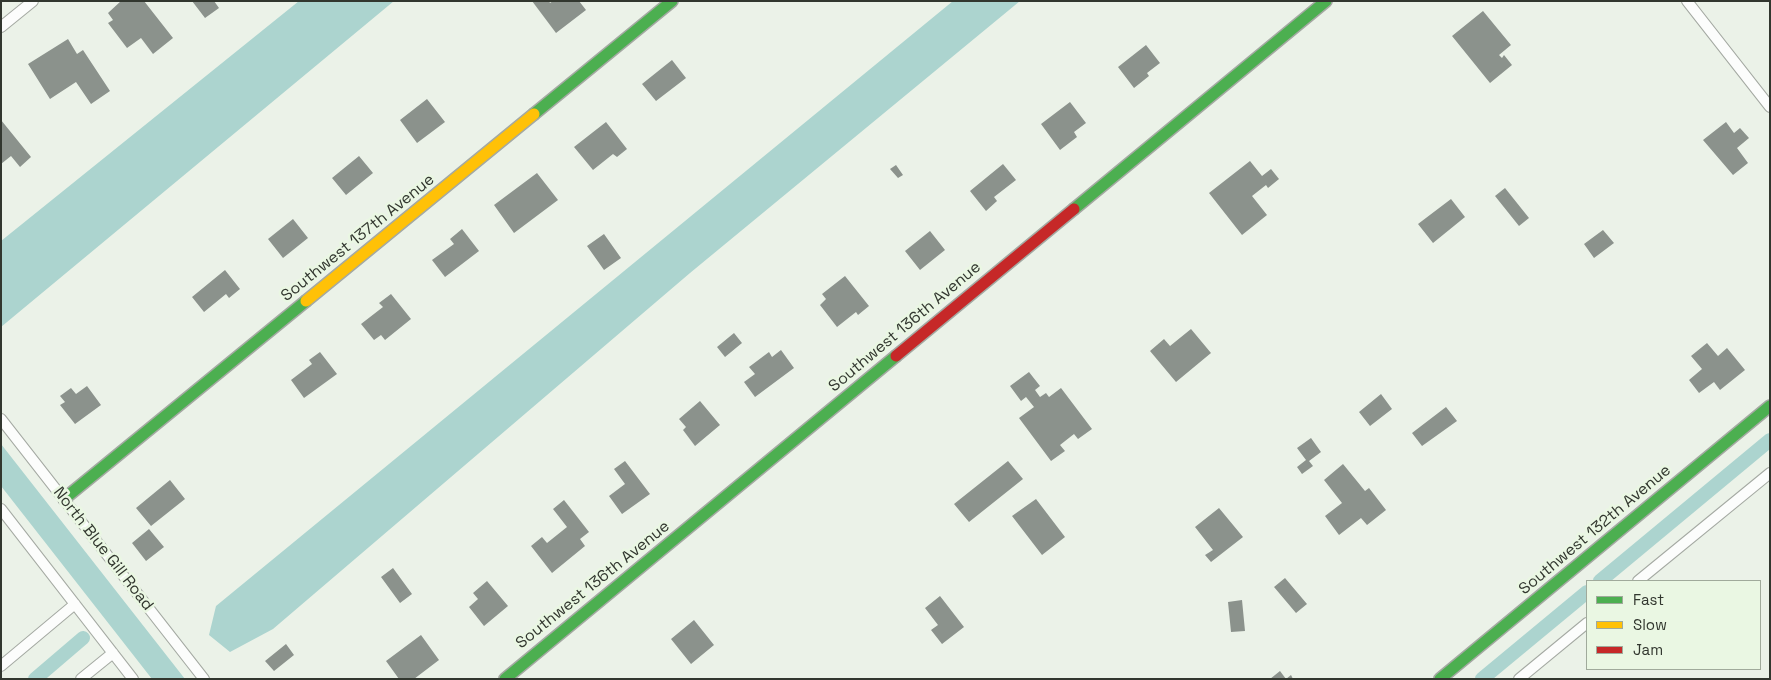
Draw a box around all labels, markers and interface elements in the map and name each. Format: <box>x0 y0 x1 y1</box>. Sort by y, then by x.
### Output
street label: Southwest 137th Avenue <box>278 170 438 306</box>
street label: Southwest 136th Avenue <box>825 258 985 396</box>
street label: Southwest 132th Avenue <box>1515 461 1675 599</box>
street label: North Blue Gill Road <box>49 483 157 615</box>
street label: Southwest 136th Avenue <box>512 517 674 653</box>
legend <box>1586 580 1761 670</box>
text: Fast <box>1633 590 1664 609</box>
text: Slow <box>1633 615 1667 634</box>
text: Jam <box>1633 640 1663 659</box>

